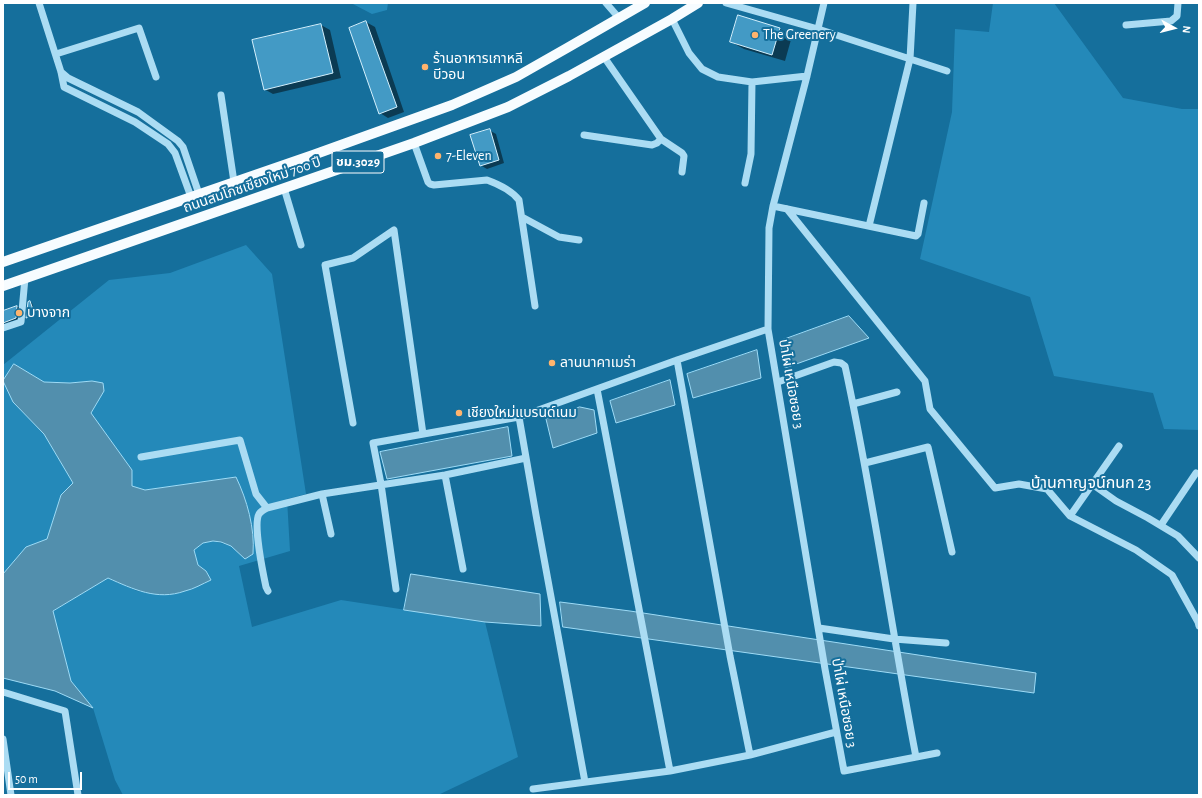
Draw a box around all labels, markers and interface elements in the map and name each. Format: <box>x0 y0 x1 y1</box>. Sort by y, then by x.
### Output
north arrow <box>1154 8 1194 48</box>
text: N <box>1180 25 1192 34</box>
place label: The Greenery <box>763 27 836 43</box>
marker: The Greenery <box>750 30 760 40</box>
place label: ร้านอาหารเกาหลี บีวอน <box>433 51 523 84</box>
marker: ร้านอาหารเกาหลี บีวอน <box>420 62 430 72</box>
place label: 7-Eleven <box>446 148 492 164</box>
road number: ชม.3029 <box>332 151 384 173</box>
marker: 7-Eleven <box>433 151 443 161</box>
street label: ถนนสมโภชเชียงใหม่ 700 ปี <box>181 153 323 217</box>
place label: บางจาก <box>27 305 70 321</box>
marker: บางจาก <box>14 308 24 318</box>
street label: ป่าไผ่ เหนือซอย 3 <box>775 338 807 430</box>
place label: ลานนาคาเมร่า <box>560 355 636 371</box>
marker: ลานนาคาเมร่า <box>547 358 557 368</box>
place label: เชียงใหม่แบรนด์เนม <box>467 405 577 421</box>
marker: เชียงใหม่แบรนด์เนม <box>454 408 464 418</box>
district label: บ้านกาญจน์กนก 23 <box>1031 473 1151 493</box>
street label: ป่าไผ่ เหนือซอย 3 <box>828 657 860 749</box>
scale bar <box>10 764 84 790</box>
text: 50 m <box>15 773 38 785</box>

